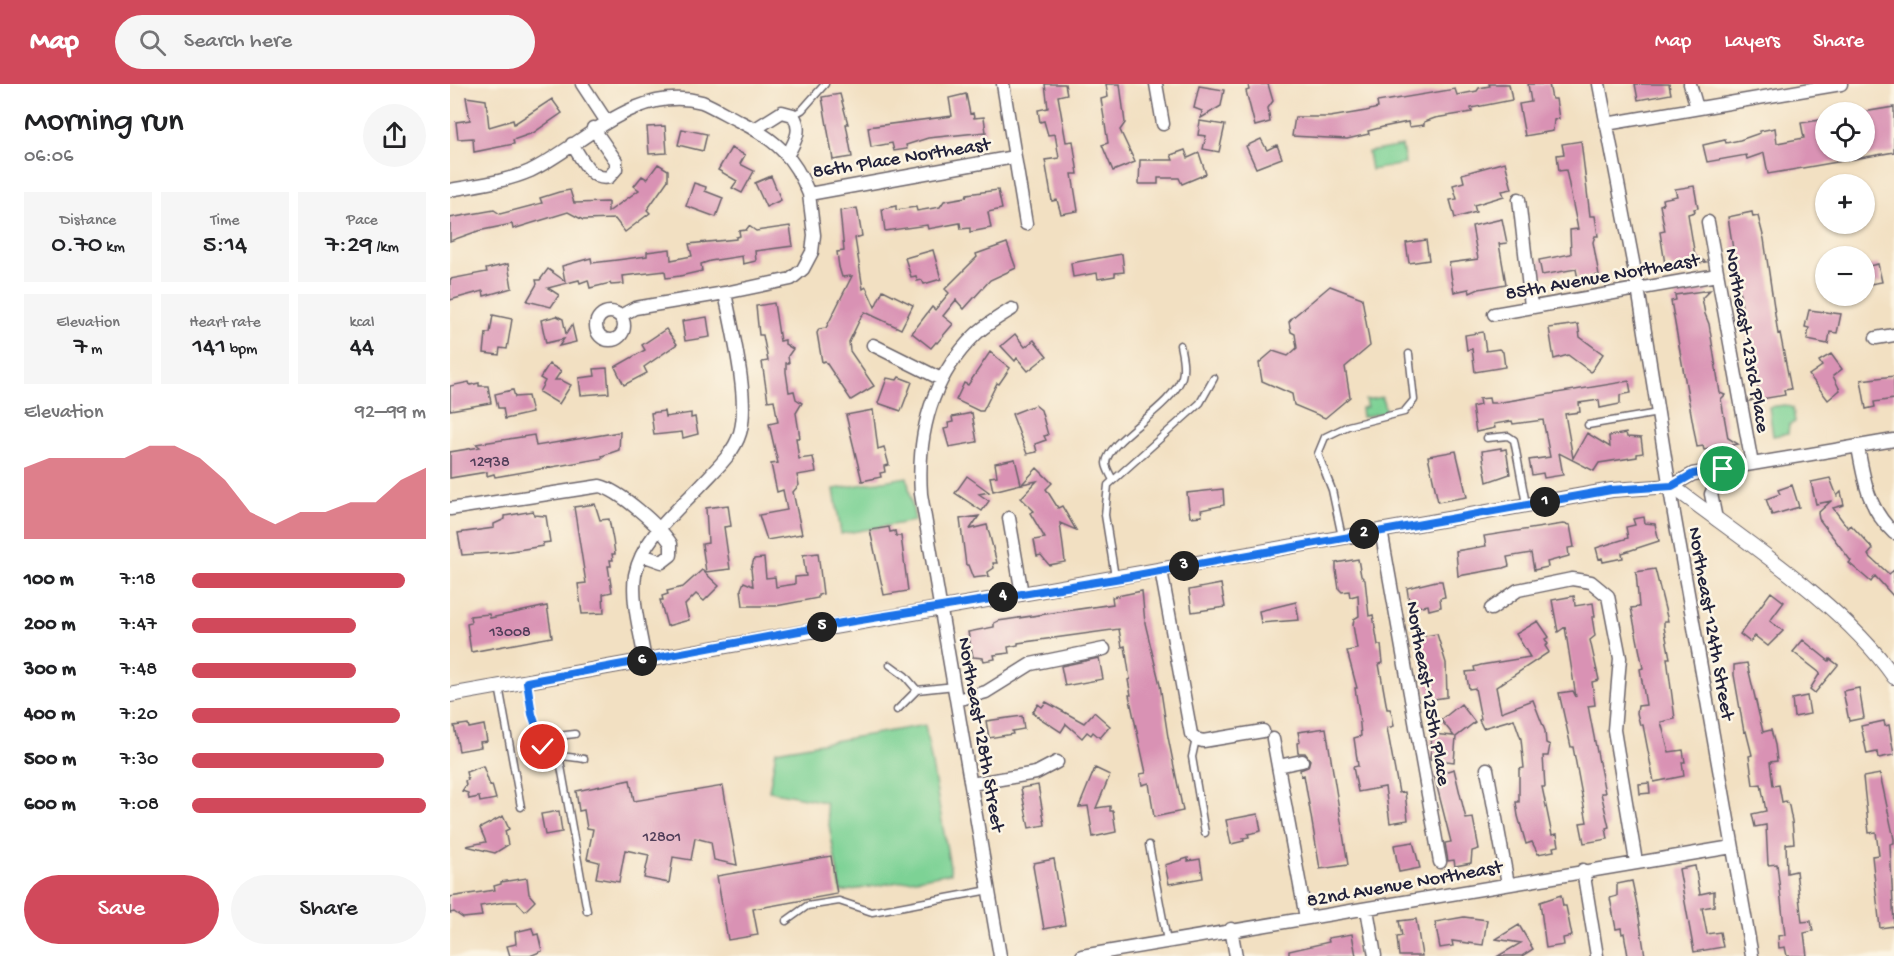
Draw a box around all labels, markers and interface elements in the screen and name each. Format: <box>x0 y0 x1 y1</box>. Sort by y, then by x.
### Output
search box <box>115 15 535 69</box>
text: Map <box>30 26 79 59</box>
icon: search <box>136 26 169 59</box>
text: Search here <box>184 29 292 55</box>
text: Map <box>1655 30 1691 55</box>
text: Layers <box>1724 30 1780 55</box>
text: Share <box>1813 30 1864 55</box>
map controls <box>1815 102 1875 306</box>
button: locate <box>1815 102 1875 162</box>
text: Morning run <box>24 104 184 142</box>
button: share <box>363 104 426 167</box>
street label: 86th Place Northeast <box>811 134 994 185</box>
text: 06:06 <box>24 146 73 169</box>
button: + <box>1815 174 1875 234</box>
text: Distance <box>60 212 116 231</box>
text: Time <box>210 212 240 231</box>
text: Pace <box>346 212 378 231</box>
text: 0.70 <box>51 231 102 262</box>
text: 5:14 <box>203 231 247 262</box>
text: 7:29 <box>325 231 373 262</box>
text: km <box>102 239 125 258</box>
text: /km <box>373 239 399 258</box>
button: − <box>1815 246 1875 306</box>
street label: Northeast 123rd Place <box>1718 247 1773 435</box>
street label: 85th Avenue Northeast <box>1504 250 1703 307</box>
text: Elevation <box>56 314 120 333</box>
text: Heart rate <box>189 314 261 333</box>
text: kcal <box>350 314 374 333</box>
text: 7 <box>74 333 87 364</box>
text: 141 <box>193 333 226 364</box>
text: 44 <box>350 333 374 364</box>
text: m <box>87 341 102 360</box>
text: bpm <box>226 341 257 360</box>
text: Elevation <box>24 402 104 425</box>
text: 92–99 m <box>355 402 426 425</box>
pin <box>1697 443 1748 494</box>
icon: arrive <box>1706 452 1739 485</box>
house number: 12938 <box>469 454 510 473</box>
pin: 1 <box>1530 487 1560 517</box>
text: 1 <box>1542 492 1548 511</box>
pin: 2 <box>1349 519 1379 549</box>
text: 2 <box>1360 524 1368 543</box>
street label: Northeast 124th Street <box>1681 525 1738 724</box>
pin: 3 <box>1169 551 1199 581</box>
text: 3 <box>1180 556 1188 575</box>
text: 100 m <box>24 569 74 592</box>
text: 7:18 <box>120 569 156 592</box>
pin: 4 <box>988 582 1018 612</box>
text: 4 <box>999 587 1007 606</box>
street label: Northeast 125th Place <box>1399 600 1454 788</box>
pin: 5 <box>807 612 837 642</box>
text: 200 m <box>24 614 75 637</box>
text: 7:47 <box>120 614 157 637</box>
text: 5 <box>818 617 826 636</box>
house number: 13008 <box>488 624 531 643</box>
street label: Northeast 128th Street <box>951 636 1008 835</box>
pin: 6 <box>627 646 657 676</box>
text: 6 <box>638 651 646 670</box>
text: 300 m <box>24 659 76 682</box>
text: 7:48 <box>120 659 157 682</box>
text: 400 m <box>24 704 75 727</box>
text: 7:20 <box>120 704 158 727</box>
pin <box>517 721 568 772</box>
icon: check <box>526 730 559 763</box>
text: 500 m <box>24 749 76 772</box>
text: 7:30 <box>120 749 158 772</box>
text: 600 m <box>24 794 76 817</box>
text: 7:08 <box>120 794 159 817</box>
house number: 12801 <box>642 829 681 848</box>
street label: 82nd Avenue Northeast <box>1305 857 1506 914</box>
button: Save <box>24 875 219 944</box>
button: Share <box>231 875 426 944</box>

